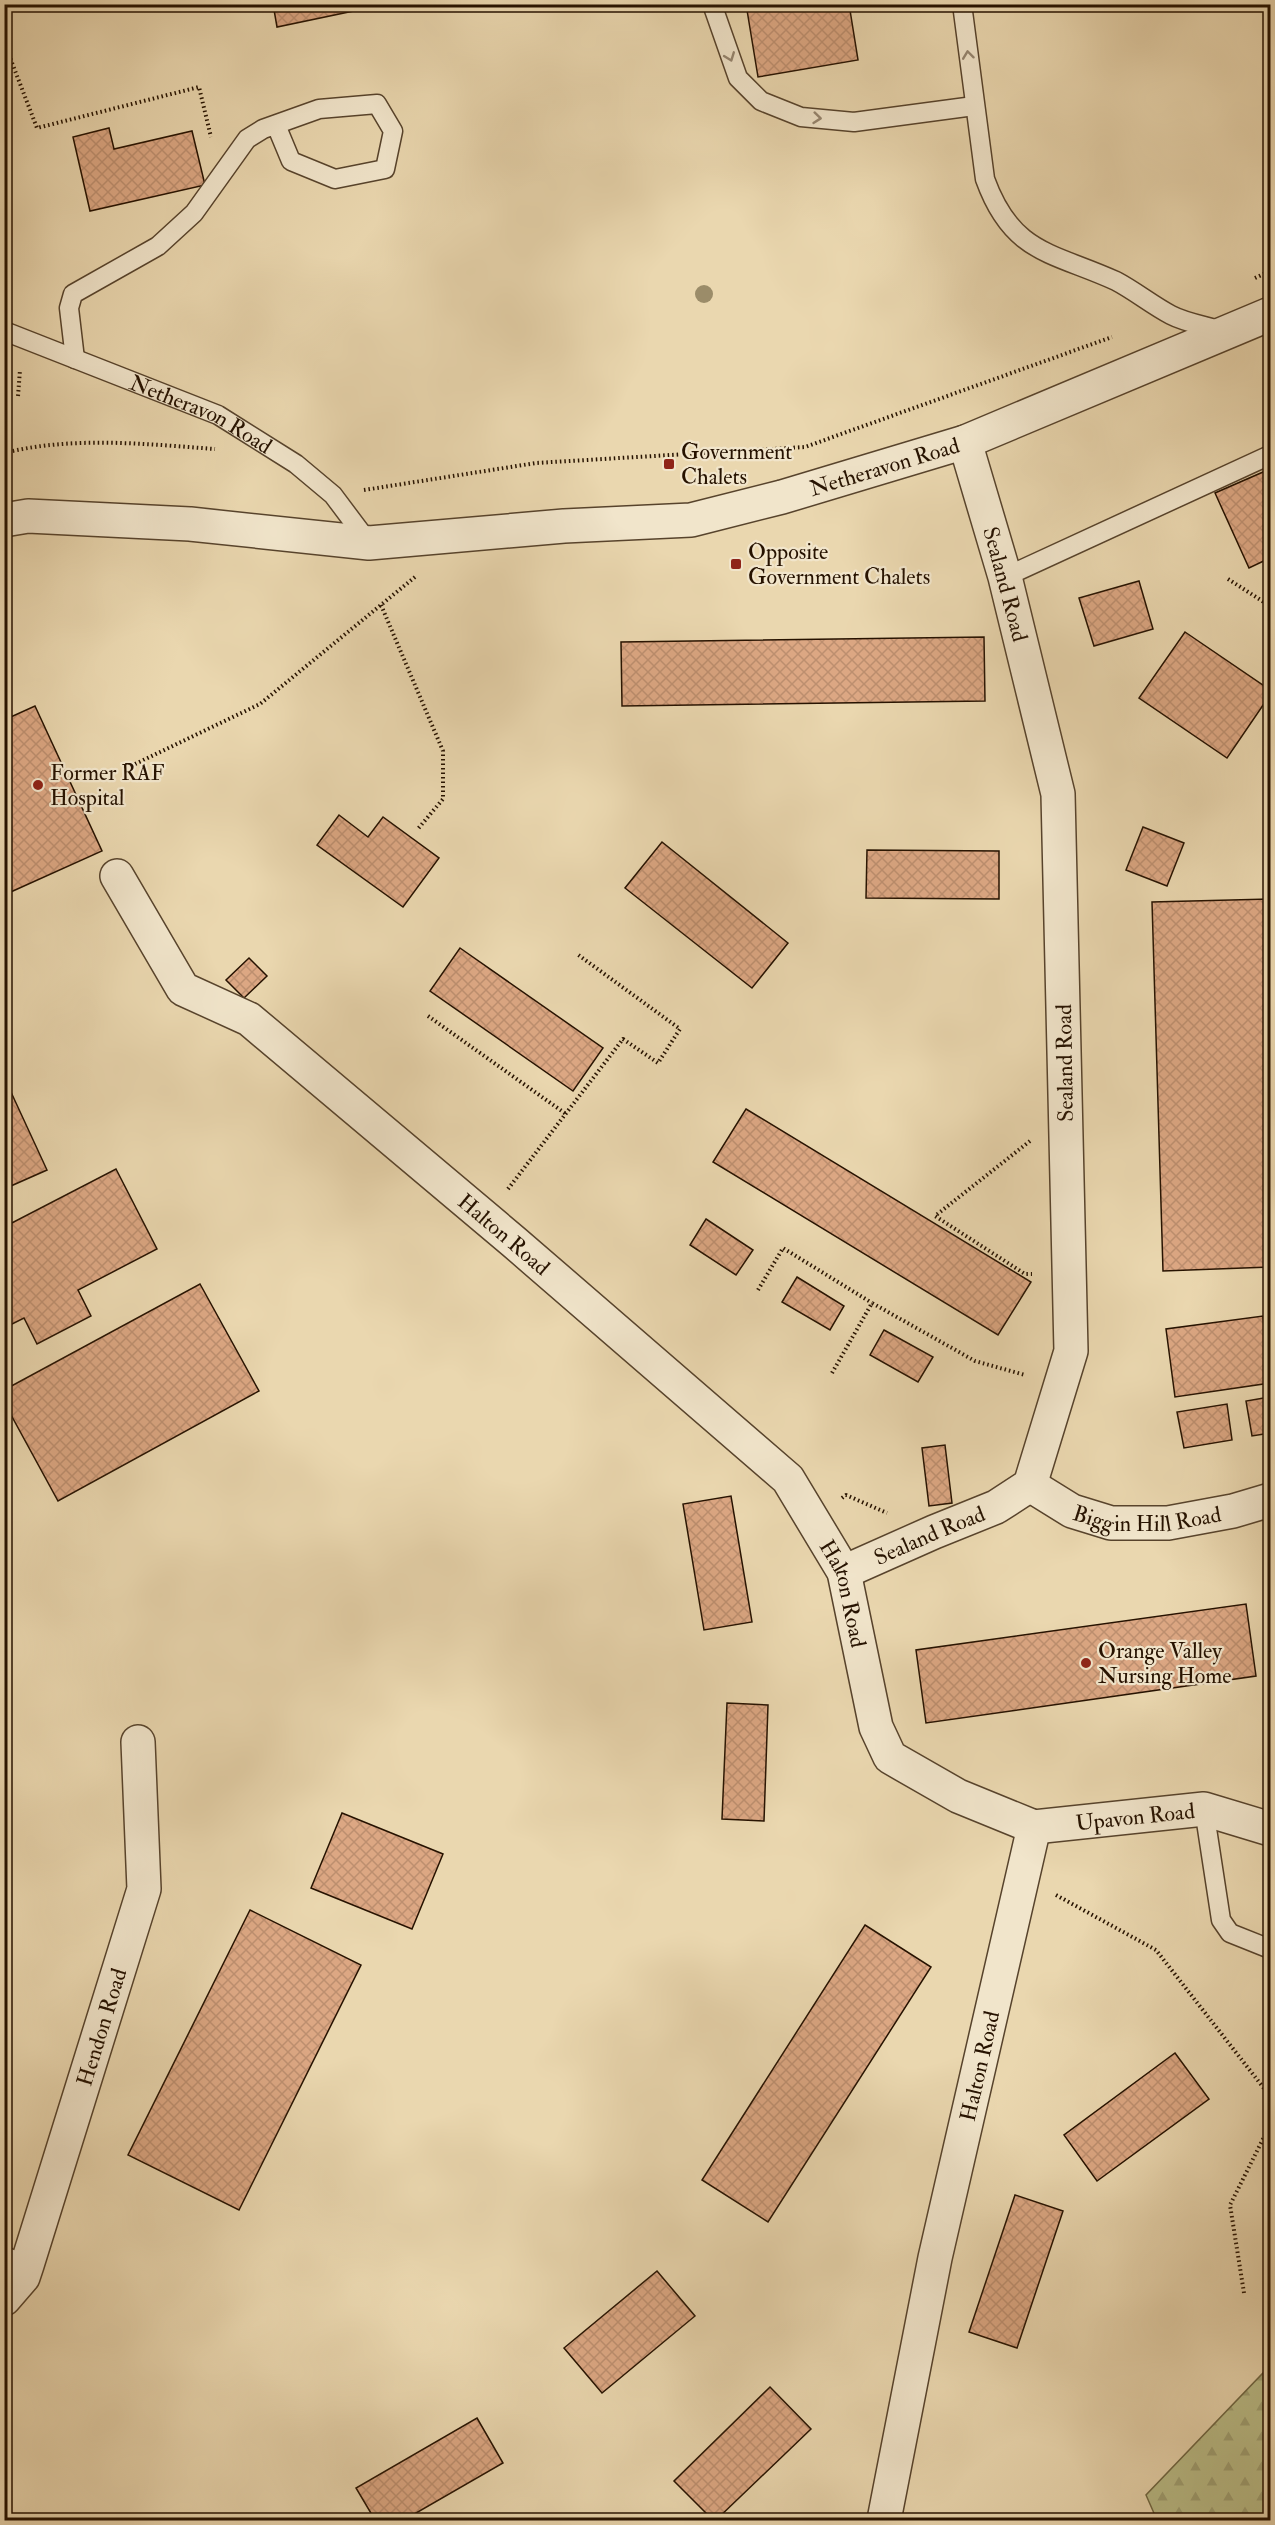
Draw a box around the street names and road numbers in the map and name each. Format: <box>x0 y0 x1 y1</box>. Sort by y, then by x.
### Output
street label: Netheravon Road <box>126 369 277 461</box>
street label: Netheravon Road <box>806 431 963 503</box>
street label: Sealand Road <box>976 524 1034 645</box>
street label: Sealand Road <box>1050 1004 1080 1122</box>
street label: Halton Road <box>452 1188 555 1282</box>
street label: Biggin Hill Road <box>1069 1499 1224 1539</box>
street label: Sealand Road <box>870 1500 989 1572</box>
street label: Halton Road <box>813 1535 872 1650</box>
street label: Upavon Road <box>1074 1797 1196 1838</box>
street label: Hendon Road <box>71 1965 134 2090</box>
street label: Halton Road <box>954 2008 1006 2124</box>

